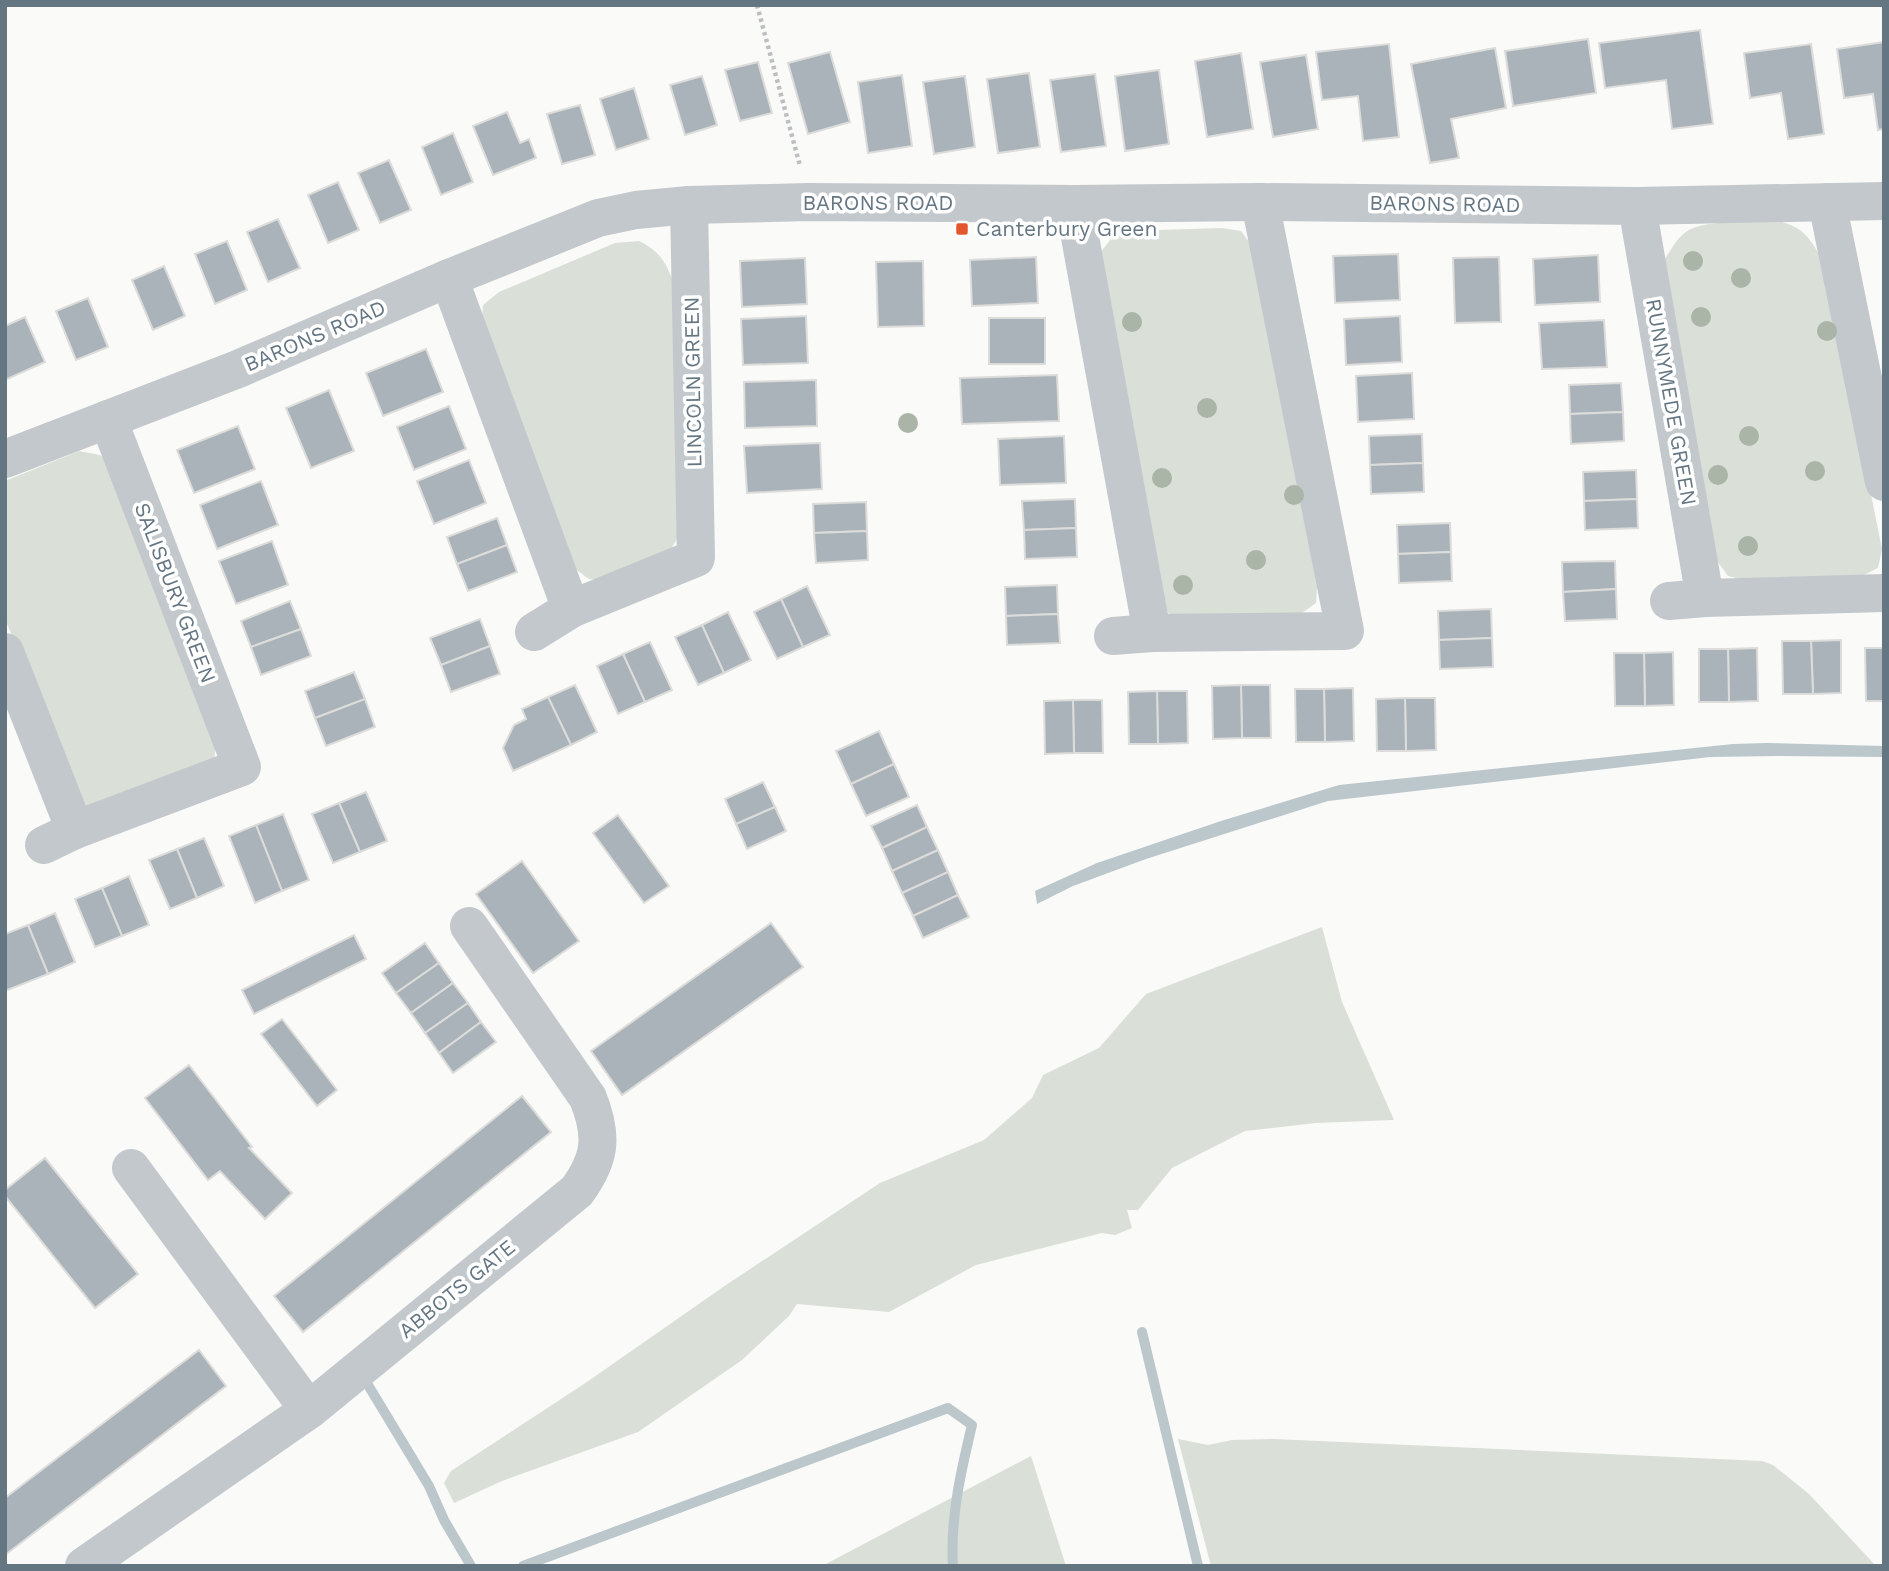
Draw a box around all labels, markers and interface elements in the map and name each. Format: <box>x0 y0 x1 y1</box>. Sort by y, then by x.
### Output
street label: BARONS ROAD <box>802 190 954 215</box>
street label: BARONS ROAD <box>1369 190 1521 217</box>
place label: Canterbury Green <box>976 216 1157 241</box>
marker: Canterbury Green <box>954 221 970 237</box>
street label: BARONS ROAD <box>240 295 389 377</box>
street label: LINCOLN GREEN <box>679 296 706 468</box>
street label: RUNNYMEDE GREEN <box>1641 296 1702 507</box>
street label: SALISBURY GREEN <box>130 499 221 687</box>
street label: ABBOTS GATE <box>393 1234 520 1343</box>

